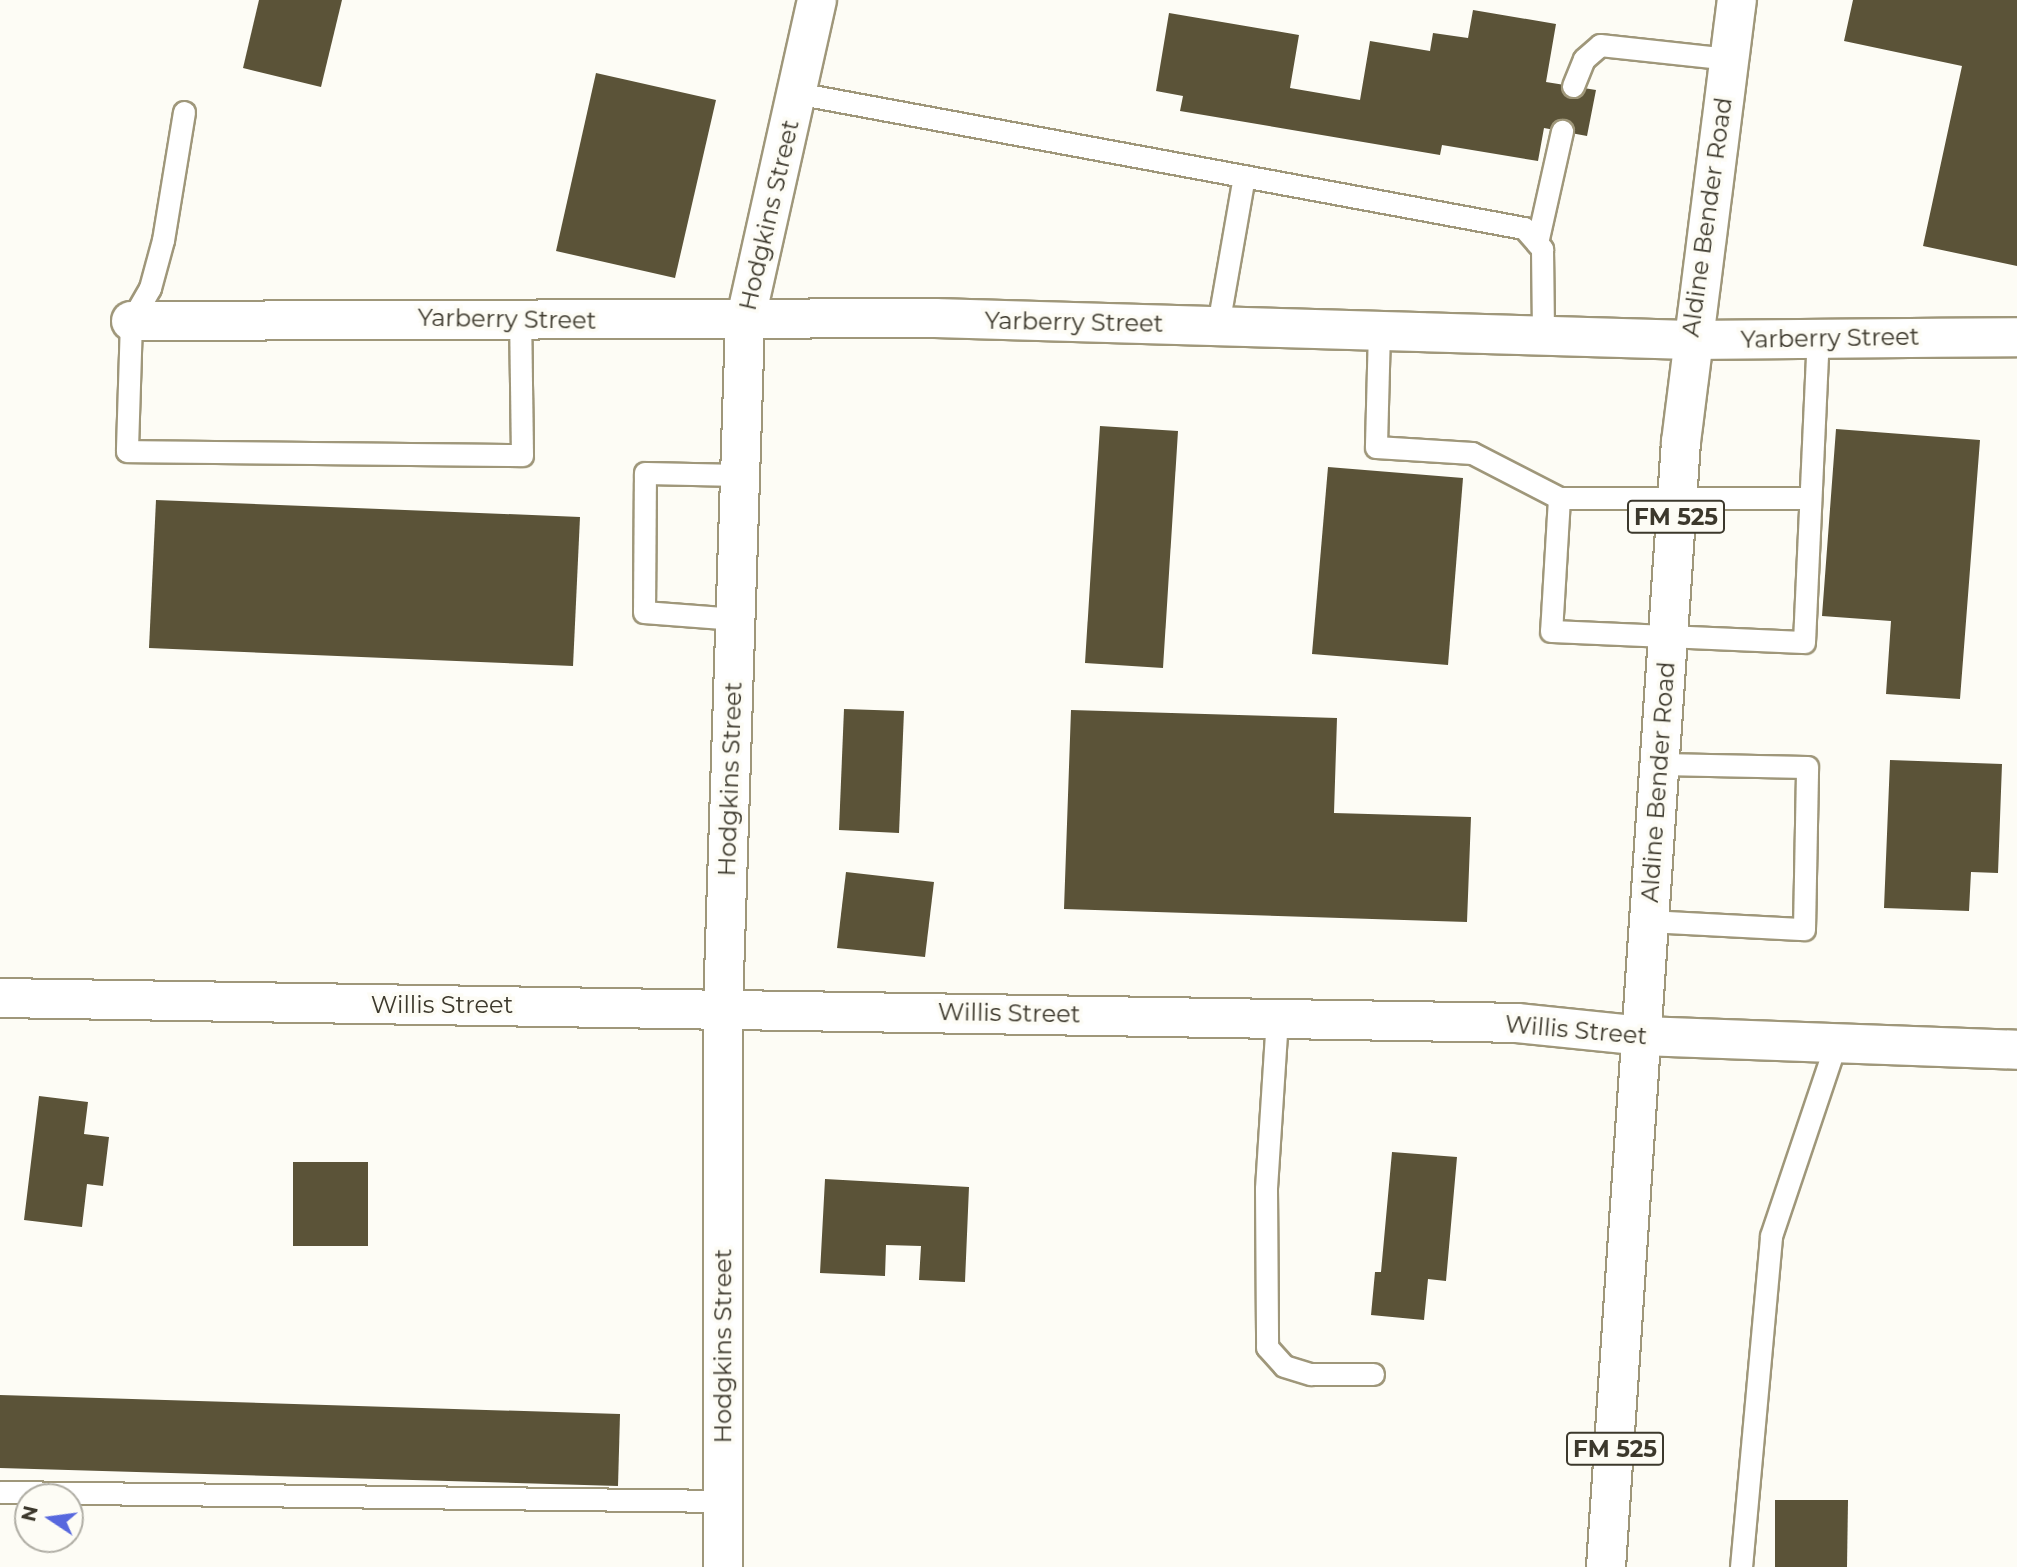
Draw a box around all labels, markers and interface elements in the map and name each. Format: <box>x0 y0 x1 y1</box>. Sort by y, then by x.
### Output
street label: Aldine Bender Road <box>1676 95 1738 339</box>
street label: Hodgkins Street <box>733 117 805 313</box>
street label: Yarberry Street <box>417 303 597 335</box>
street label: Yarberry Street <box>984 306 1164 338</box>
street label: Yarberry Street <box>1740 322 1920 354</box>
road number: FM 525 <box>1627 498 1725 537</box>
street label: Aldine Bender Road <box>1635 660 1681 904</box>
street label: Hodgkins Street <box>712 681 748 877</box>
street label: Willis Street <box>371 991 513 1019</box>
street label: Willis Street <box>937 997 1081 1029</box>
street label: Willis Street <box>1504 1009 1648 1051</box>
street label: Hodgkins Street <box>709 1249 737 1443</box>
road number: FM 525 <box>1566 1430 1664 1468</box>
north arrow <box>14 1483 84 1553</box>
text: N <box>17 1504 43 1524</box>

